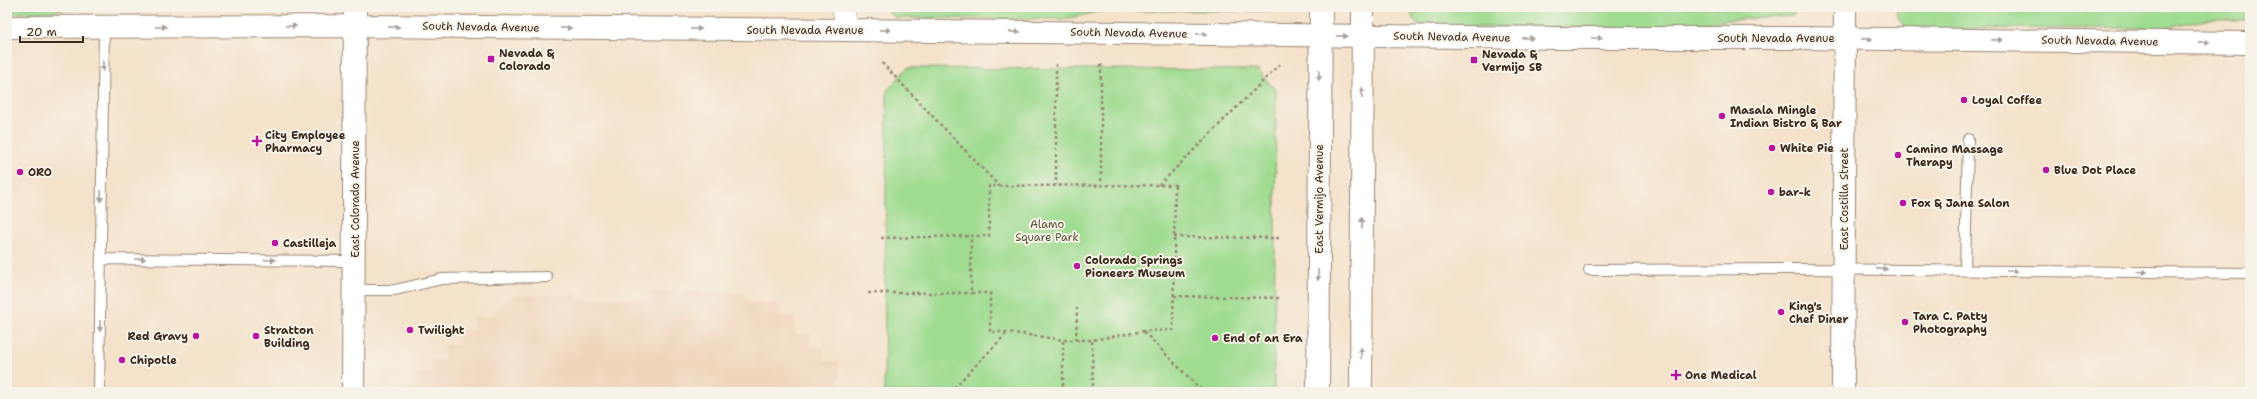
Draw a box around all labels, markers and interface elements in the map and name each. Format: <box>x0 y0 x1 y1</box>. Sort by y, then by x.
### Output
scale bar <box>20 18 83 44</box>
street label: South Nevada Avenue <box>422 18 540 36</box>
one-way arrow <box>285 23 297 30</box>
one-way arrow <box>388 23 400 30</box>
street label: South Nevada Avenue <box>746 23 864 38</box>
text: 20 m <box>26 24 57 40</box>
one-way arrow <box>155 24 168 30</box>
street label: South Nevada Avenue <box>1070 24 1188 42</box>
one-way arrow <box>560 25 573 31</box>
one-way arrow <box>690 26 703 32</box>
one-way arrow <box>879 27 892 33</box>
street label: South Nevada Avenue <box>1393 28 1511 46</box>
one-way arrow <box>1009 29 1022 35</box>
one-way arrow <box>1196 31 1209 37</box>
street label: South Nevada Avenue <box>1717 31 1835 46</box>
street label: South Nevada Avenue <box>2041 32 2159 50</box>
one-way arrow <box>1336 33 1349 39</box>
one-way arrow <box>1522 35 1535 41</box>
one-way arrow <box>1591 35 1604 41</box>
one-way arrow <box>1861 36 1874 42</box>
one-way arrow <box>1991 37 2004 43</box>
one-way arrow <box>2198 39 2210 46</box>
place label: Nevada & Colorado <box>499 46 555 74</box>
place label: Nevada & Vermijo SB <box>1482 47 1542 75</box>
marker: Nevada & Colorado <box>486 54 496 64</box>
marker: Nevada & Vermijo SB <box>1469 55 1479 65</box>
one-way arrow <box>100 60 106 73</box>
one-way arrow <box>1316 69 1322 82</box>
one-way arrow <box>1359 86 1365 99</box>
place label: Loyal Coffee <box>1972 93 2042 108</box>
marker: Loyal Coffee <box>1959 95 1969 105</box>
place label: Masala Mingle Indian Bistro & Bar <box>1730 103 1842 131</box>
marker: Masala Mingle Indian Bistro & Bar <box>1717 111 1727 121</box>
place label: City Employee Pharmacy <box>265 128 346 156</box>
marker: City Employee Pharmacy <box>252 136 262 146</box>
street label: East Colorado Avenue <box>348 140 363 258</box>
place label: White Pie <box>1780 141 1834 156</box>
place label: Camino Massage Therapy <box>1906 142 2004 170</box>
marker: White Pie <box>1767 143 1777 153</box>
street label: East Vermijo Avenue <box>1312 144 1327 254</box>
street label: East Costilla Street <box>1837 148 1852 250</box>
marker: Camino Massage Therapy <box>1893 150 1903 160</box>
place label: Blue Dot Place <box>2054 163 2137 178</box>
place label: ORO <box>28 165 52 180</box>
marker: Blue Dot Place <box>2041 165 2051 175</box>
marker: ORO <box>15 167 25 177</box>
place label: bar-k <box>1779 185 1811 200</box>
marker: bar-k <box>1766 187 1776 197</box>
one-way arrow <box>98 190 105 202</box>
place label: Fox & Jane Salon <box>1911 196 2010 211</box>
marker: Fox & Jane Salon <box>1898 198 1908 208</box>
one-way arrow <box>1359 216 1365 229</box>
park label: Alamo Square Park <box>1015 217 1079 245</box>
place label: Castilleja <box>283 236 337 251</box>
marker: Castilleja <box>270 238 280 248</box>
place label: Colorado Springs Pioneers Museum <box>1085 253 1185 281</box>
one-way arrow <box>134 256 147 262</box>
one-way arrow <box>264 257 277 263</box>
marker: Colorado Springs Pioneers Museum <box>1072 261 1082 271</box>
one-way arrow <box>1876 266 1889 272</box>
one-way arrow <box>2006 268 2019 274</box>
one-way arrow <box>1315 269 1322 281</box>
one-way arrow <box>2136 269 2149 275</box>
place label: King's Chef Diner <box>1789 299 1848 327</box>
marker: King's Chef Diner <box>1776 307 1786 317</box>
place label: Tara C. Patty Photography <box>1913 309 1988 337</box>
marker: Tara C. Patty Photography <box>1900 317 1910 327</box>
one-way arrow <box>97 320 103 333</box>
place label: Stratton Building <box>264 323 314 351</box>
place label: Twilight <box>418 323 465 338</box>
marker: Twilight <box>405 325 415 335</box>
place label: Red Gravy <box>128 329 188 344</box>
marker: Red Gravy <box>191 331 201 341</box>
marker: Stratton Building <box>251 331 261 341</box>
place label: End of an Era <box>1223 331 1303 346</box>
marker: End of an Era <box>1210 333 1220 343</box>
one-way arrow <box>1358 346 1364 359</box>
place label: Chipotle <box>130 353 177 368</box>
marker: Chipotle <box>117 355 127 365</box>
place label: One Medical <box>1685 368 1757 383</box>
marker: One Medical <box>1670 369 1682 381</box>

